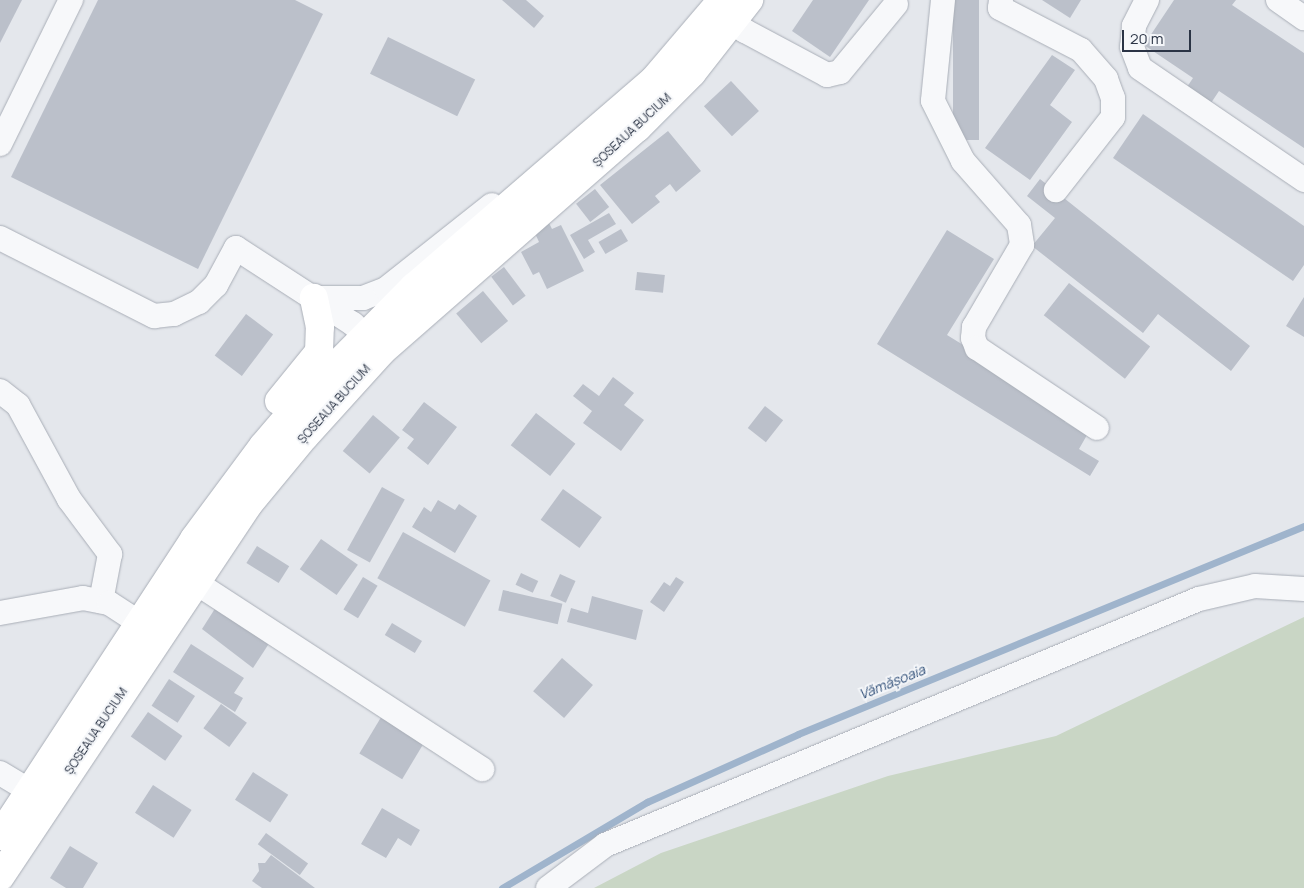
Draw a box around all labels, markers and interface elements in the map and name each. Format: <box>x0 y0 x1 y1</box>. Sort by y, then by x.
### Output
scale bar <box>1124 20 1193 52</box>
text: 20 m <box>1130 28 1163 49</box>
street label: ȘOSEAUA BUCIUM <box>590 90 674 170</box>
street label: ȘOSEAUA BUCIUM <box>295 361 373 447</box>
water label: Vămășoaia <box>857 661 927 703</box>
street label: ȘOSEAUA BUCIUM <box>62 685 130 777</box>

